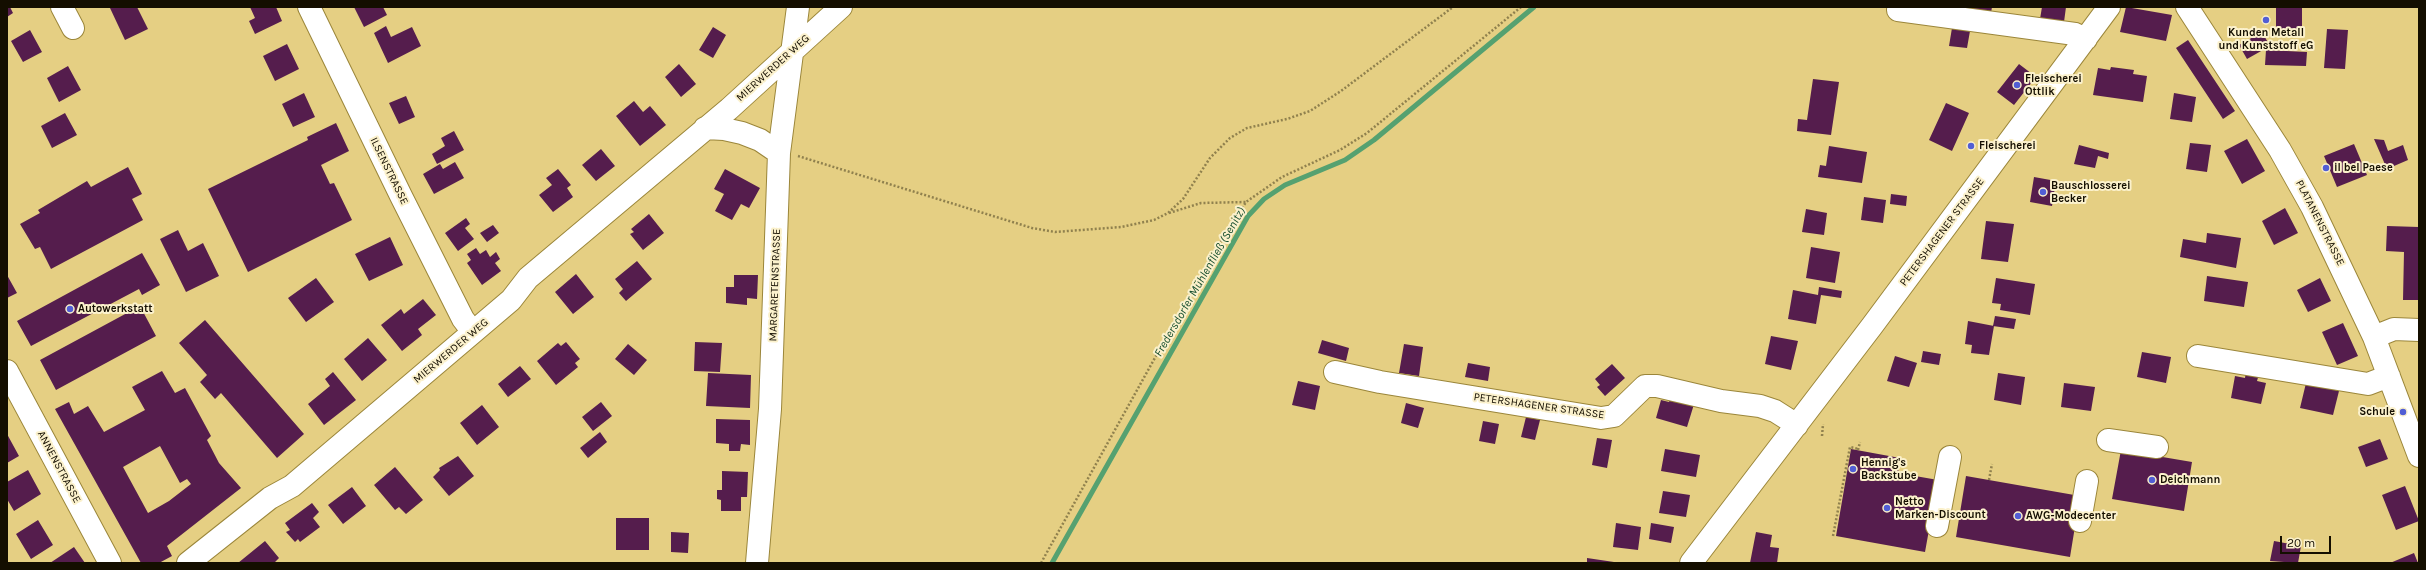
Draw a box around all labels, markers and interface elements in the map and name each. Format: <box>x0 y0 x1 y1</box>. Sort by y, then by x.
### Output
marker: Kunden Metall und Kunststoff eG <box>2261 15 2271 25</box>
place label: Kunden Metall und Kunststoff eG <box>2219 26 2313 52</box>
street label: MIERWERDER WEG <box>734 32 812 104</box>
place label: Fleischerei Ottlik <box>2025 72 2082 98</box>
marker: Fleischerei Ottlik <box>2012 80 2022 90</box>
street label: ILSENSTRASSE <box>367 135 411 207</box>
place label: Fleischerei <box>1979 139 2036 153</box>
marker: Fleischerei <box>1966 141 1976 151</box>
place label: il bel Paese <box>2334 161 2393 175</box>
marker: il bel Paese <box>2321 163 2331 173</box>
street label: PETERSHAGENER STRASSE <box>1897 175 1987 289</box>
street label: PLATANENSTRASSE <box>2293 178 2347 268</box>
place label: Bauschlosserei Becker <box>2051 179 2131 205</box>
marker: Bauschlosserei Becker <box>2038 187 2048 197</box>
water label: Fredersdorfer Mühlenfließ (Senitz) <box>1151 205 1249 359</box>
street label: MARGARETENSTRASSE <box>766 229 784 341</box>
place label: Autowerkstatt <box>78 302 153 316</box>
marker: Autowerkstatt <box>65 304 75 314</box>
street label: MIERWERDER WEG <box>411 316 491 386</box>
street label: PETERSHAGENER STRASSE <box>1473 390 1605 422</box>
place label: Schule <box>2359 405 2395 419</box>
marker: Schule <box>2398 407 2408 417</box>
street label: ANNENSTRASSE <box>34 429 84 505</box>
place label: Hennig's Backstube <box>1861 456 1917 482</box>
marker: Hennig's Backstube <box>1848 464 1858 474</box>
place label: Deichmann <box>2160 473 2220 487</box>
marker: Deichmann <box>2147 475 2157 485</box>
place label: Netto Marken-Discount <box>1895 495 1986 521</box>
marker: Netto Marken-Discount <box>1882 503 1892 513</box>
place label: AWG-Modecenter <box>2026 509 2116 523</box>
marker: AWG-Modecenter <box>2013 511 2023 521</box>
scale bar <box>2282 528 2333 554</box>
text: 20 m <box>2287 536 2315 550</box>

